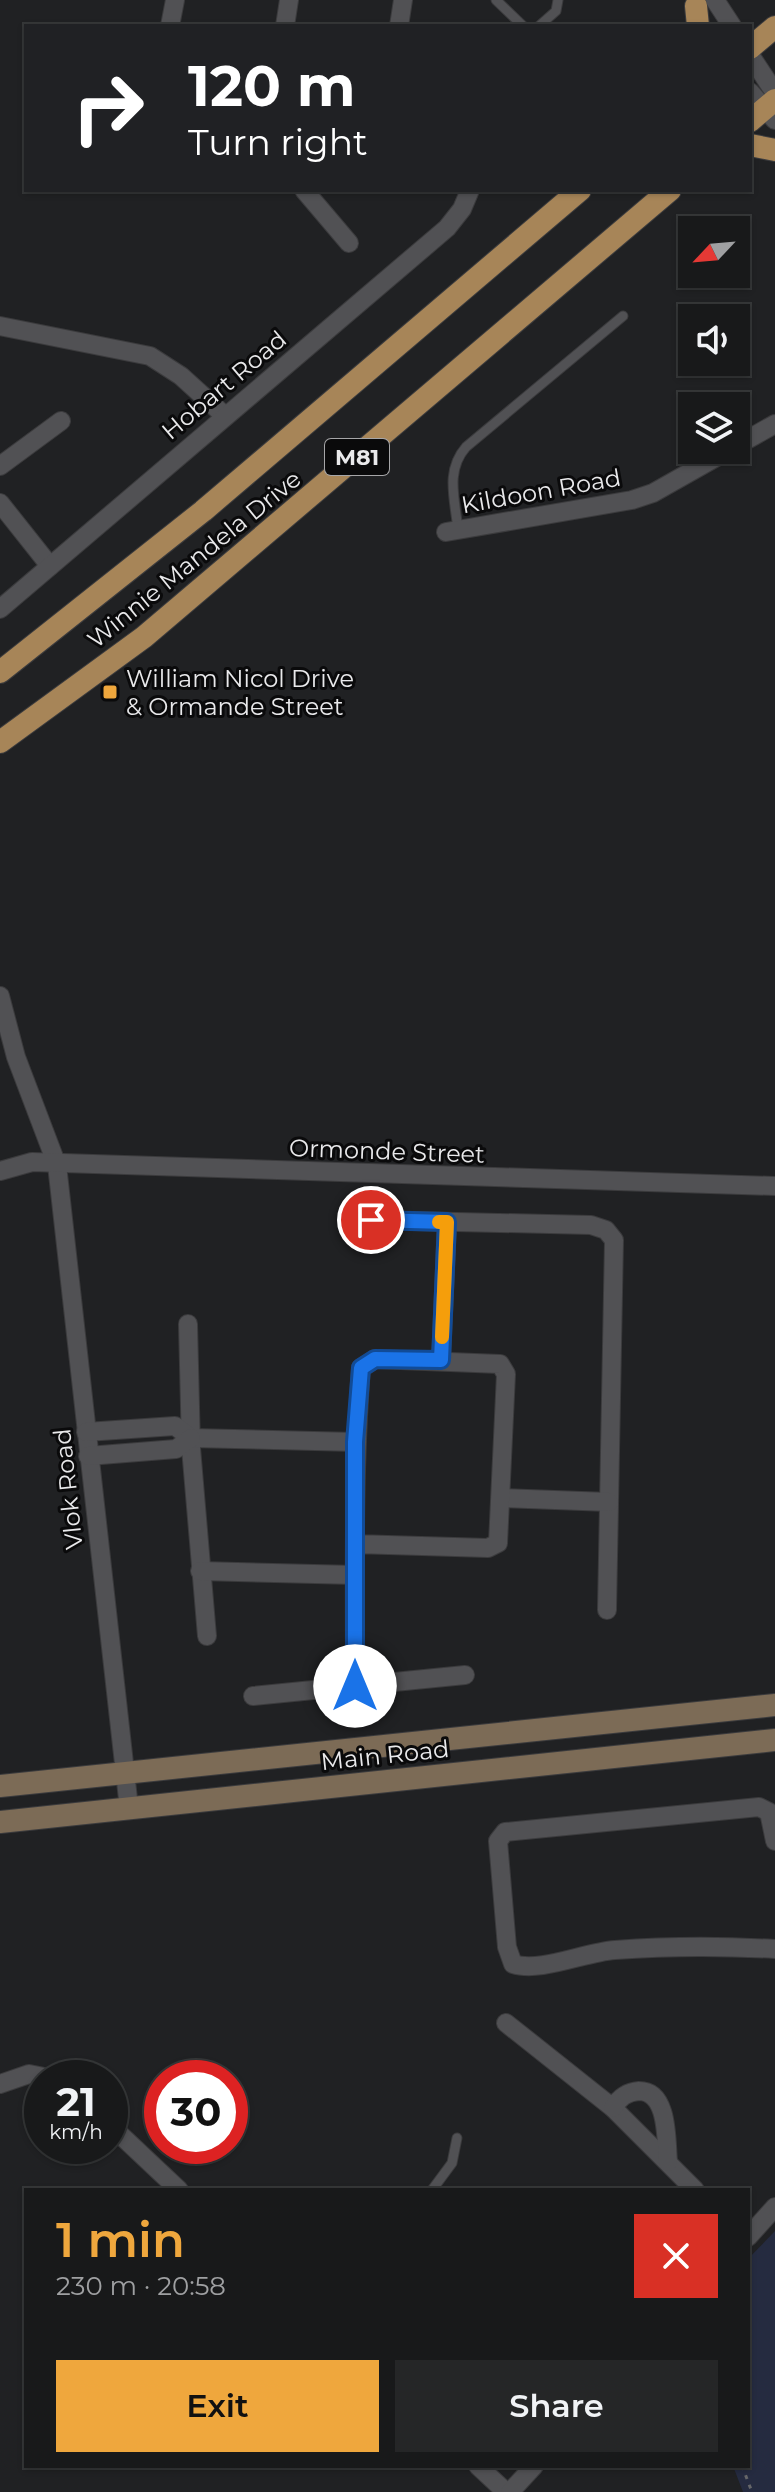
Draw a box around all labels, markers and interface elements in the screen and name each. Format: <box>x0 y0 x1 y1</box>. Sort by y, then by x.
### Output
text: 120 m <box>188 52 356 120</box>
icon: right <box>56 56 160 160</box>
text: Turn right <box>188 120 368 164</box>
north arrow <box>678 216 750 288</box>
map controls <box>678 216 750 464</box>
button: sound <box>678 304 750 376</box>
street label: Hobart Road <box>156 324 292 446</box>
button: layers <box>678 392 750 464</box>
road number: M81 <box>325 439 389 475</box>
street label: Kildoon Road <box>459 463 623 519</box>
street label: Winnie Mandela Drive <box>81 464 307 654</box>
place label: William Nicol Drive & Ormande Street <box>126 664 354 721</box>
marker: William Nicol Drive & Ormande Street <box>101 683 119 701</box>
street label: Ormonde Street <box>289 1133 486 1169</box>
pin <box>337 1186 405 1254</box>
icon: arrive <box>349 1198 393 1242</box>
street label: Vlok Road <box>47 1427 89 1551</box>
position arrow <box>313 1644 397 1728</box>
street label: Main Road <box>319 1734 451 1776</box>
speed limit sign: 30 <box>144 2060 248 2164</box>
text: 21 <box>56 2077 96 2126</box>
text: km/h <box>49 2120 103 2144</box>
text: 1 min <box>56 2211 185 2269</box>
button: close <box>634 2214 718 2298</box>
text: 230 m · 20:58 <box>56 2270 226 2302</box>
button: Exit <box>56 2360 379 2452</box>
button: Share <box>395 2360 718 2452</box>

